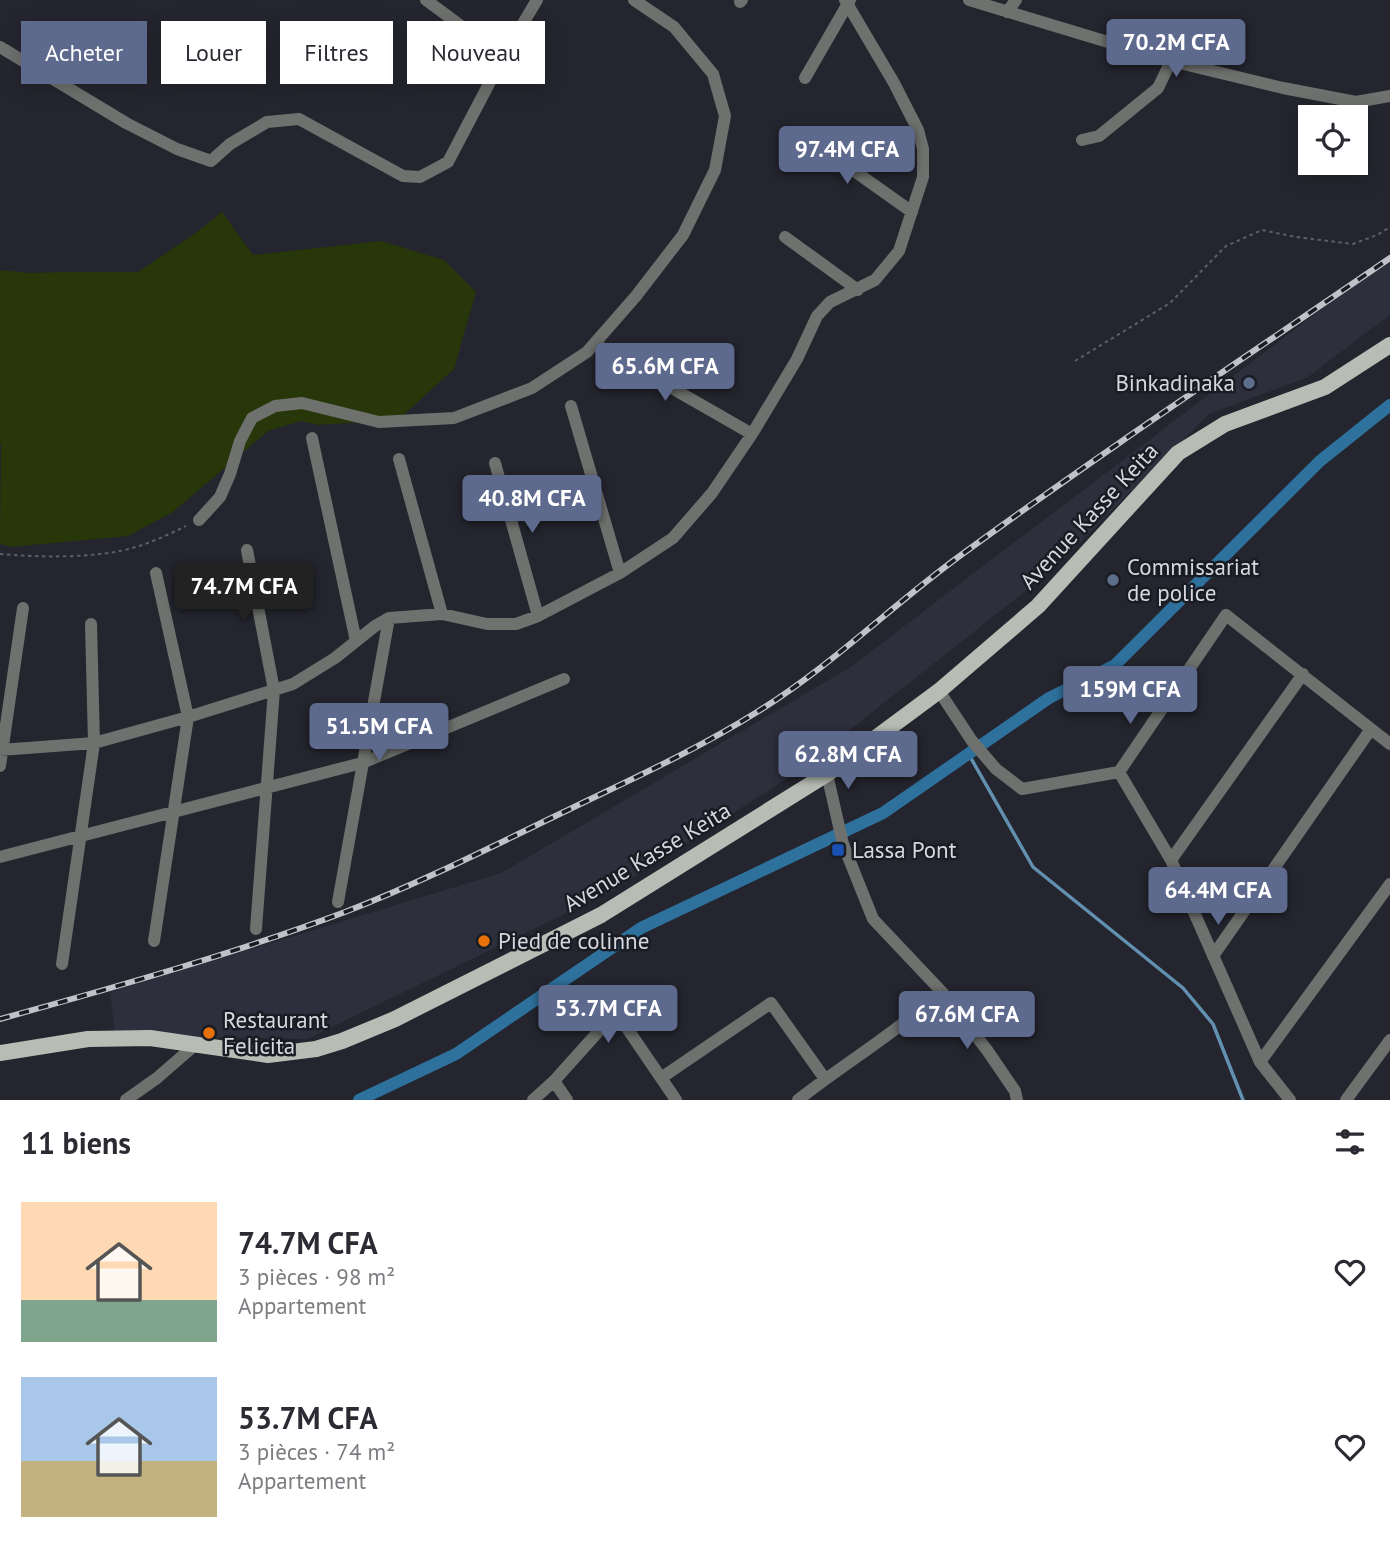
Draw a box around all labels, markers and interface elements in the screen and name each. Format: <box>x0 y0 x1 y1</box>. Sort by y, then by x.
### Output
pin: 70.2M CFA <box>1096 20 1256 79</box>
chip: Acheter <box>21 21 147 84</box>
chip: Louer <box>161 21 266 84</box>
chip: Filtres <box>280 21 393 84</box>
chip: Nouveau <box>407 21 545 84</box>
text: 70.2M CFA <box>1122 27 1230 56</box>
map controls <box>1298 105 1368 175</box>
button: locate <box>1298 105 1368 175</box>
pin: 97.4M CFA <box>767 127 927 186</box>
text: 97.4M CFA <box>795 134 899 163</box>
pin: 65.6M CFA <box>585 344 745 403</box>
text: 65.6M CFA <box>611 351 719 380</box>
place label: Binkadinaka <box>1115 368 1235 397</box>
marker: Binkadinaka <box>1241 375 1257 391</box>
street label: Avenue Kasse Keita <box>1013 436 1164 595</box>
pin: 40.8M CFA <box>452 476 612 535</box>
text: 40.8M CFA <box>478 483 586 512</box>
place label: Commissariat de police <box>1127 552 1259 607</box>
pin: 74.7M CFA <box>164 564 324 623</box>
text: 74.7M CFA <box>190 571 298 600</box>
marker: Commissariat de police <box>1105 572 1121 588</box>
pin: 159M CFA <box>1058 666 1202 726</box>
text: 159M CFA <box>1079 674 1181 703</box>
pin: 51.5M CFA <box>299 704 459 763</box>
text: 51.5M CFA <box>325 711 433 740</box>
pin: 62.8M CFA <box>768 732 928 791</box>
text: 62.8M CFA <box>794 739 902 768</box>
street label: Avenue Kasse Keita <box>558 795 736 918</box>
place label: Lassa Pont <box>852 835 957 864</box>
marker: Lassa Pont <box>830 842 846 858</box>
pin: 64.4M CFA <box>1138 867 1298 927</box>
text: 64.4M CFA <box>1164 875 1272 904</box>
place label: Pied de colinne <box>498 926 649 955</box>
marker: Pied de colinne <box>476 933 492 949</box>
pin: 53.7M CFA <box>528 986 688 1045</box>
pin: 67.6M CFA <box>887 992 1047 1051</box>
text: 53.7M CFA <box>554 993 662 1022</box>
text: 67.6M CFA <box>915 999 1019 1028</box>
place label: Restaurant Felicita <box>223 1005 328 1060</box>
marker: Restaurant Felicita <box>201 1025 217 1041</box>
text: 11 biens <box>21 1123 131 1162</box>
icon: filters <box>1331 1123 1369 1161</box>
text: 74.7M CFA <box>238 1223 378 1262</box>
icon: home <box>77 1230 161 1314</box>
icon: heart <box>1331 1253 1369 1291</box>
text: 3 pièces · 98 m² <box>238 1262 395 1291</box>
text: Appartement <box>238 1291 366 1320</box>
text: 53.7M CFA <box>238 1398 378 1437</box>
icon: home <box>77 1405 161 1489</box>
icon: heart <box>1331 1428 1369 1466</box>
text: 3 pièces · 74 m² <box>238 1437 395 1466</box>
text: Appartement <box>238 1466 366 1495</box>

